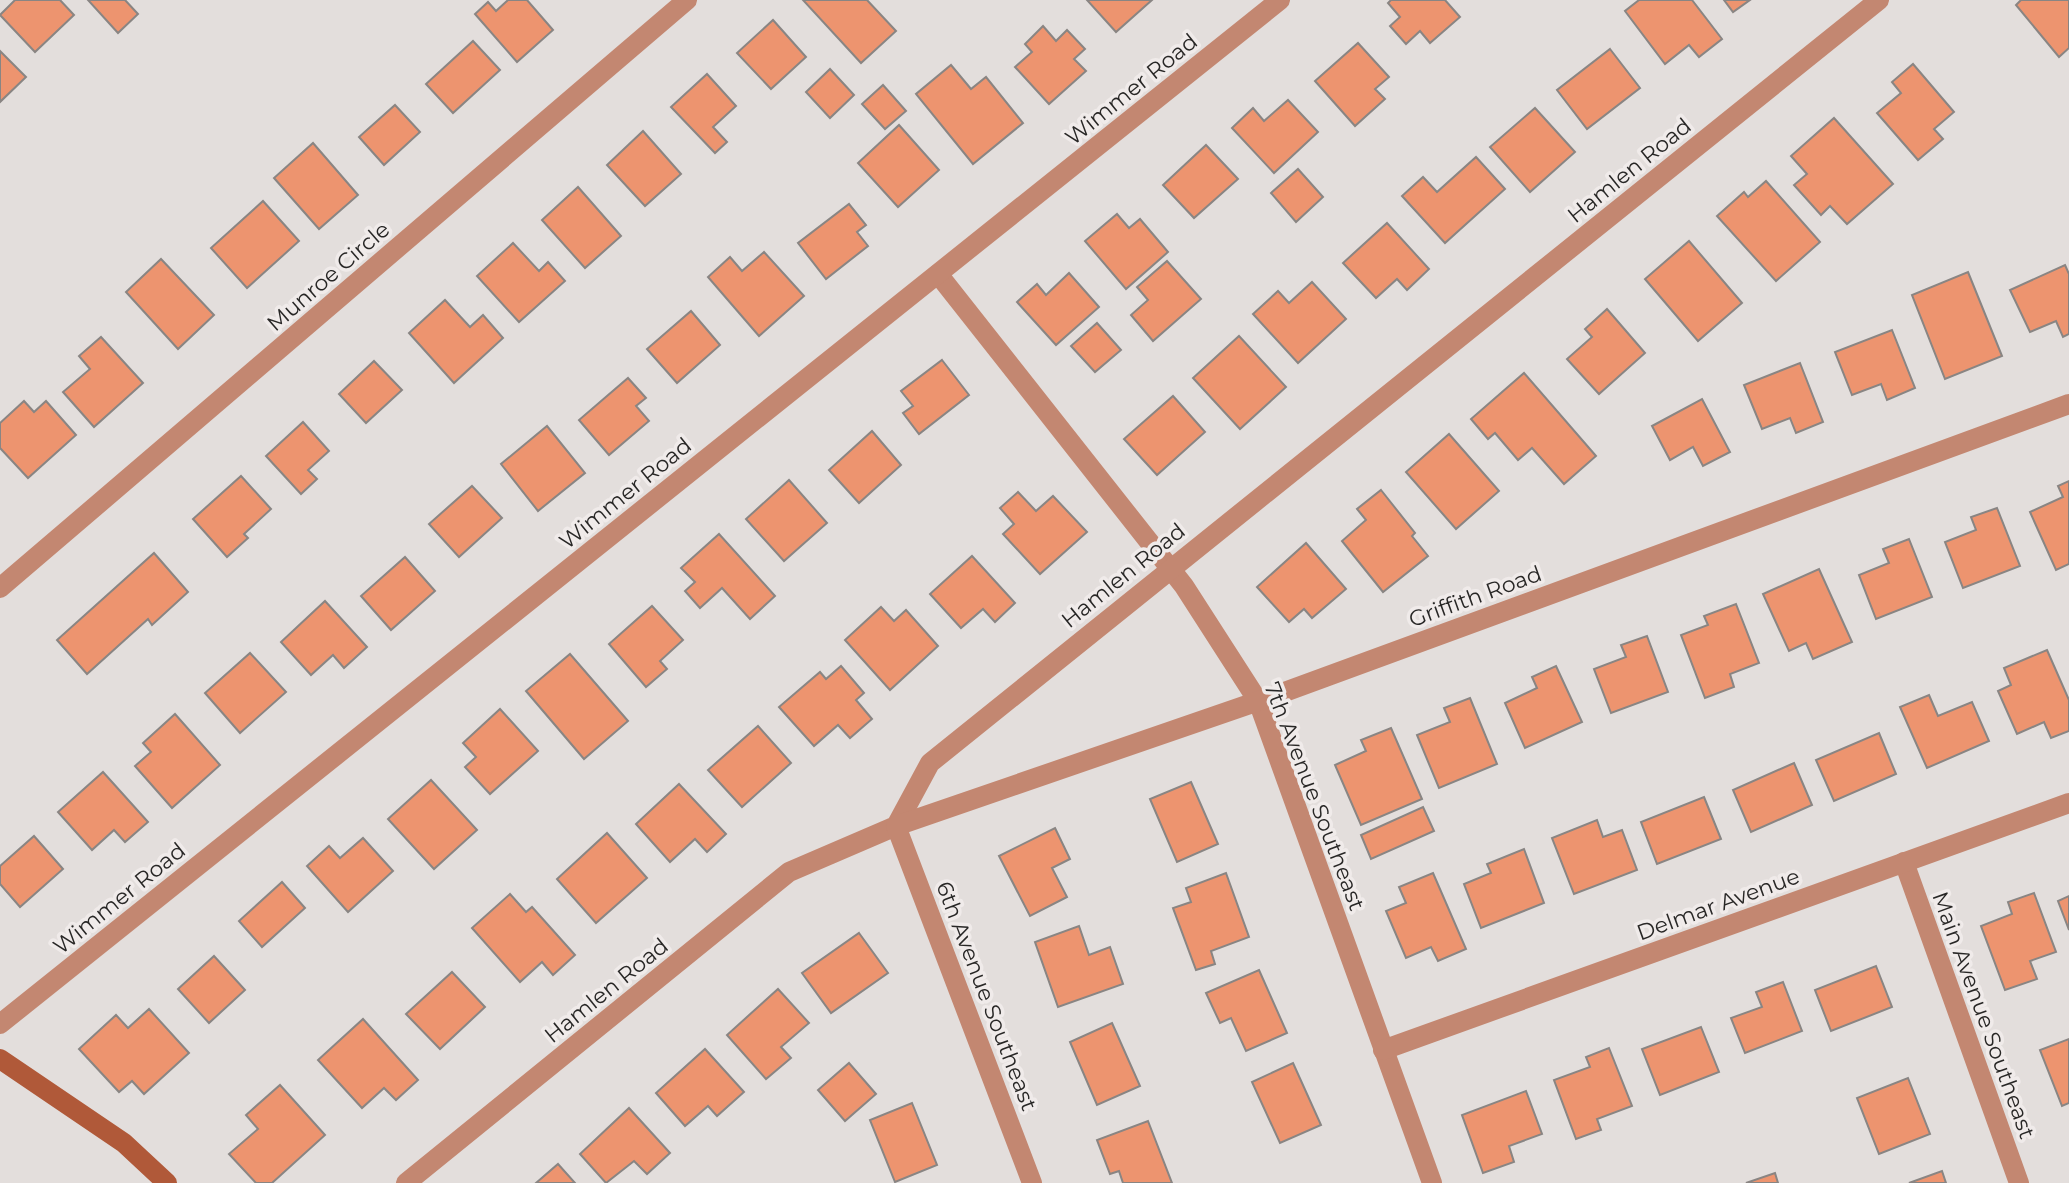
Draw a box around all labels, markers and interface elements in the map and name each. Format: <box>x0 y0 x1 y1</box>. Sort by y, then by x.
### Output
street label: Wimmer Road <box>1060 28 1203 151</box>
street label: Hamlen Road <box>1562 112 1697 229</box>
street label: Munroe Circle <box>262 216 395 337</box>
street label: Wimmer Road <box>554 432 697 555</box>
street label: Hamlen Road <box>1056 517 1191 634</box>
street label: Griffith Road <box>1405 560 1545 633</box>
street label: 7th Avenue Southeast <box>1258 678 1371 914</box>
street label: Wimmer Road <box>48 837 191 960</box>
street label: Delmar Avenue <box>1633 862 1803 946</box>
street label: 6th Avenue Southeast <box>930 878 1043 1115</box>
street label: Main Avenue Southeast <box>1926 888 2041 1142</box>
street label: Hamlen Road <box>539 932 674 1049</box>

